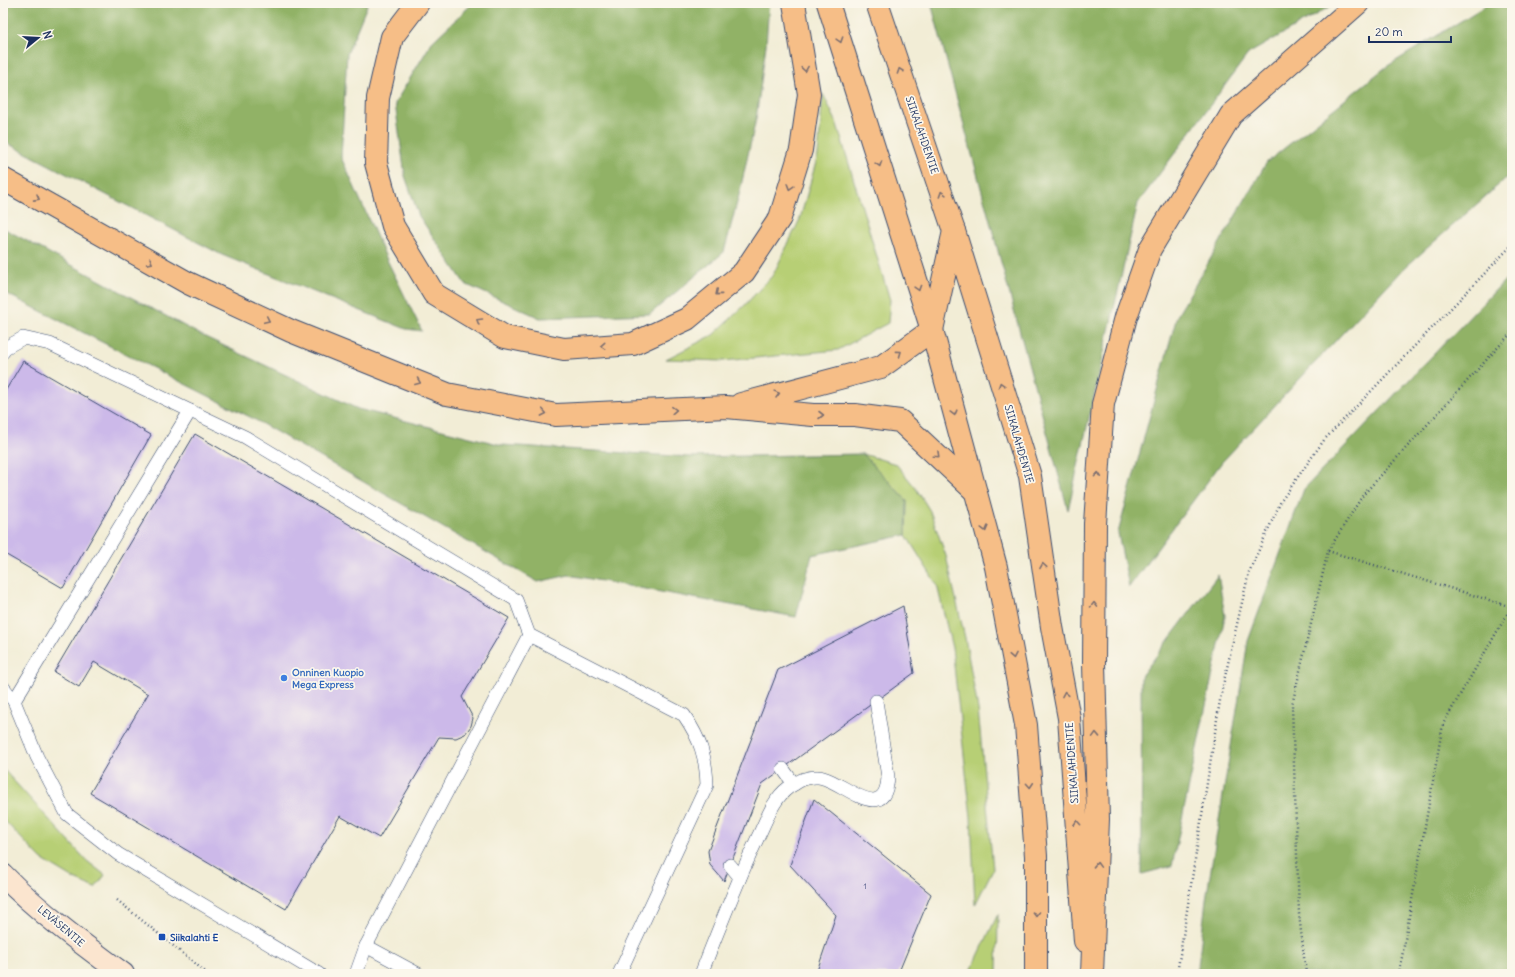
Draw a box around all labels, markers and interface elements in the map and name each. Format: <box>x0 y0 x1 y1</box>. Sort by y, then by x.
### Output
north arrow <box>18 18 58 58</box>
scale bar <box>1369 18 1451 44</box>
text: 20 m <box>1375 24 1403 39</box>
text: N <box>40 29 55 41</box>
one-way arrow <box>836 36 844 43</box>
one-way arrow <box>800 66 809 72</box>
one-way arrow <box>896 67 905 74</box>
street label: SIIKALAHDENTIE <box>903 94 941 176</box>
one-way arrow <box>874 160 883 167</box>
one-way arrow <box>786 184 795 191</box>
one-way arrow <box>938 191 947 198</box>
one-way arrow <box>33 193 40 201</box>
one-way arrow <box>146 257 153 264</box>
one-way arrow <box>914 284 922 291</box>
one-way arrow <box>716 288 723 295</box>
one-way arrow <box>262 315 270 323</box>
one-way arrow <box>476 319 483 326</box>
one-way arrow <box>600 342 606 351</box>
one-way arrow <box>895 351 902 358</box>
one-way arrow <box>415 378 422 386</box>
one-way arrow <box>997 382 1006 389</box>
one-way arrow <box>773 390 780 399</box>
street label: SIIKALAHDENTIE <box>1002 403 1036 485</box>
one-way arrow <box>671 406 677 414</box>
one-way arrow <box>541 408 547 416</box>
one-way arrow <box>949 409 958 416</box>
one-way arrow <box>818 411 824 419</box>
one-way arrow <box>932 450 939 457</box>
one-way arrow <box>1094 472 1103 478</box>
one-way arrow <box>980 525 989 532</box>
one-way arrow <box>1039 563 1048 569</box>
one-way arrow <box>1090 602 1098 608</box>
one-way arrow <box>1008 653 1016 659</box>
place label: Onninen Kuopio Mega Express <box>292 666 364 691</box>
marker: Onninen Kuopio Mega Express <box>279 673 289 683</box>
one-way arrow <box>1061 691 1069 697</box>
street label: SIIKALAHDENTIE <box>1063 722 1081 804</box>
one-way arrow <box>1092 732 1100 738</box>
one-way arrow <box>1026 782 1035 788</box>
one-way arrow <box>1073 820 1082 826</box>
one-way arrow <box>1092 862 1101 868</box>
house number: 1 <box>863 881 867 891</box>
street label: LEVÄSENTIE <box>35 903 87 950</box>
one-way arrow <box>1032 911 1040 917</box>
place label: Siikalahti E <box>170 931 218 944</box>
marker: Siikalahti E <box>157 932 167 942</box>

